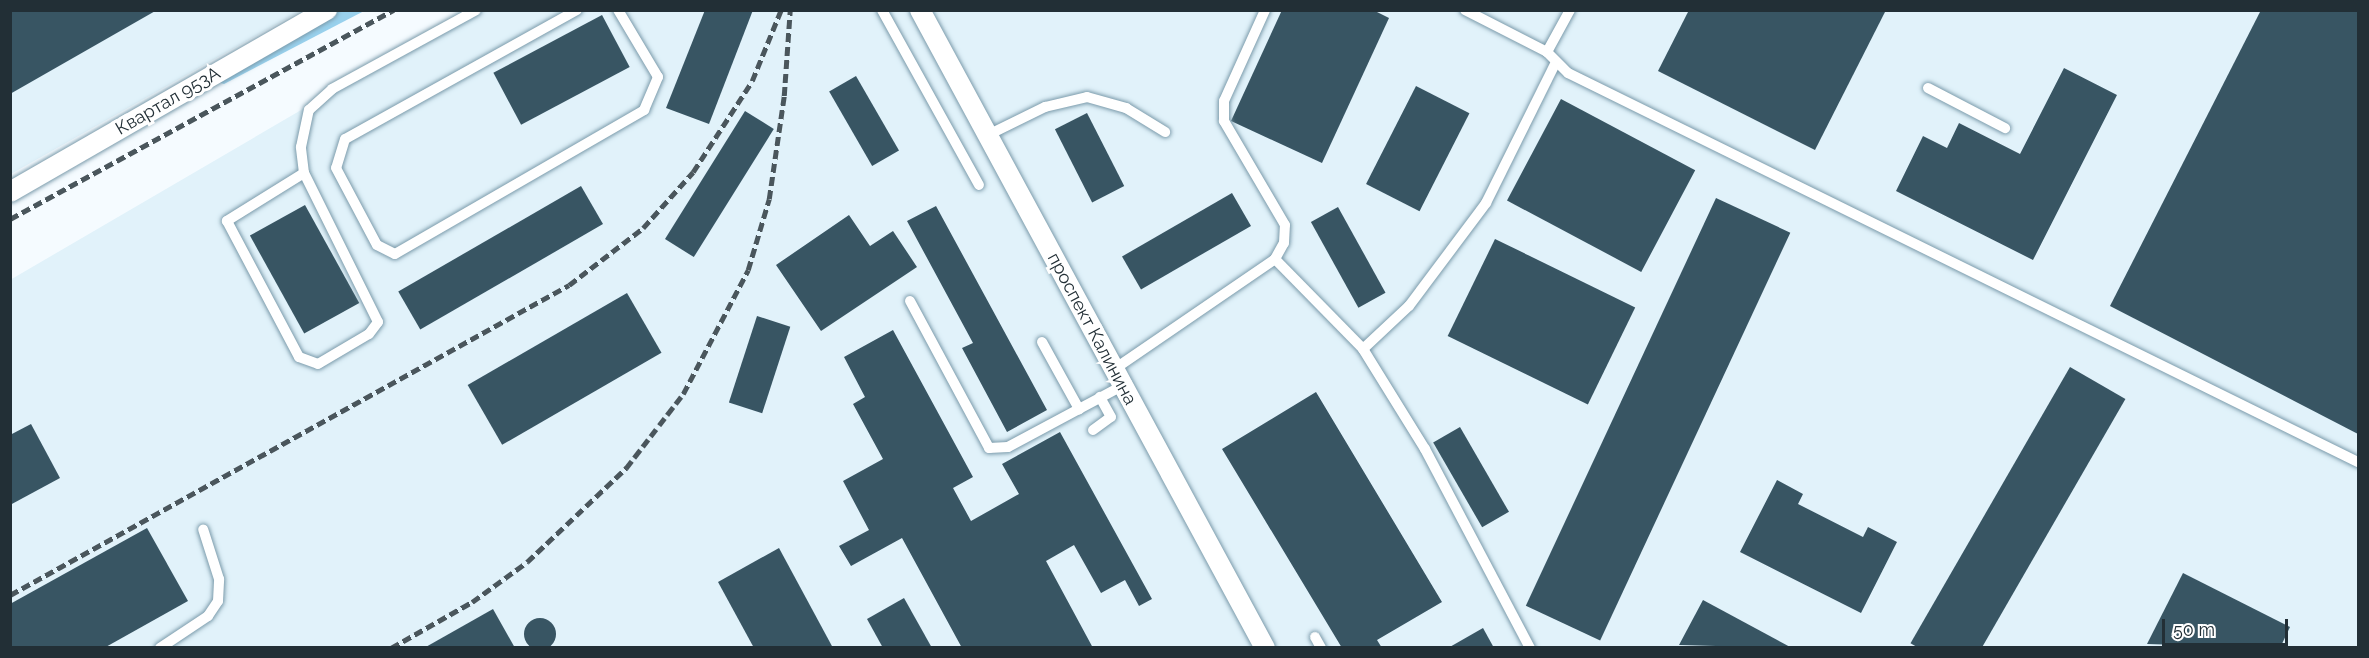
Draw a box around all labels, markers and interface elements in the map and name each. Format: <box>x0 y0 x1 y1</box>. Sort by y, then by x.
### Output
street label: Квартал 953А <box>112 62 224 140</box>
street label: проспект Калинина <box>1043 249 1141 409</box>
scale bar <box>2165 607 2291 645</box>
text: 50 m <box>2173 619 2215 640</box>

